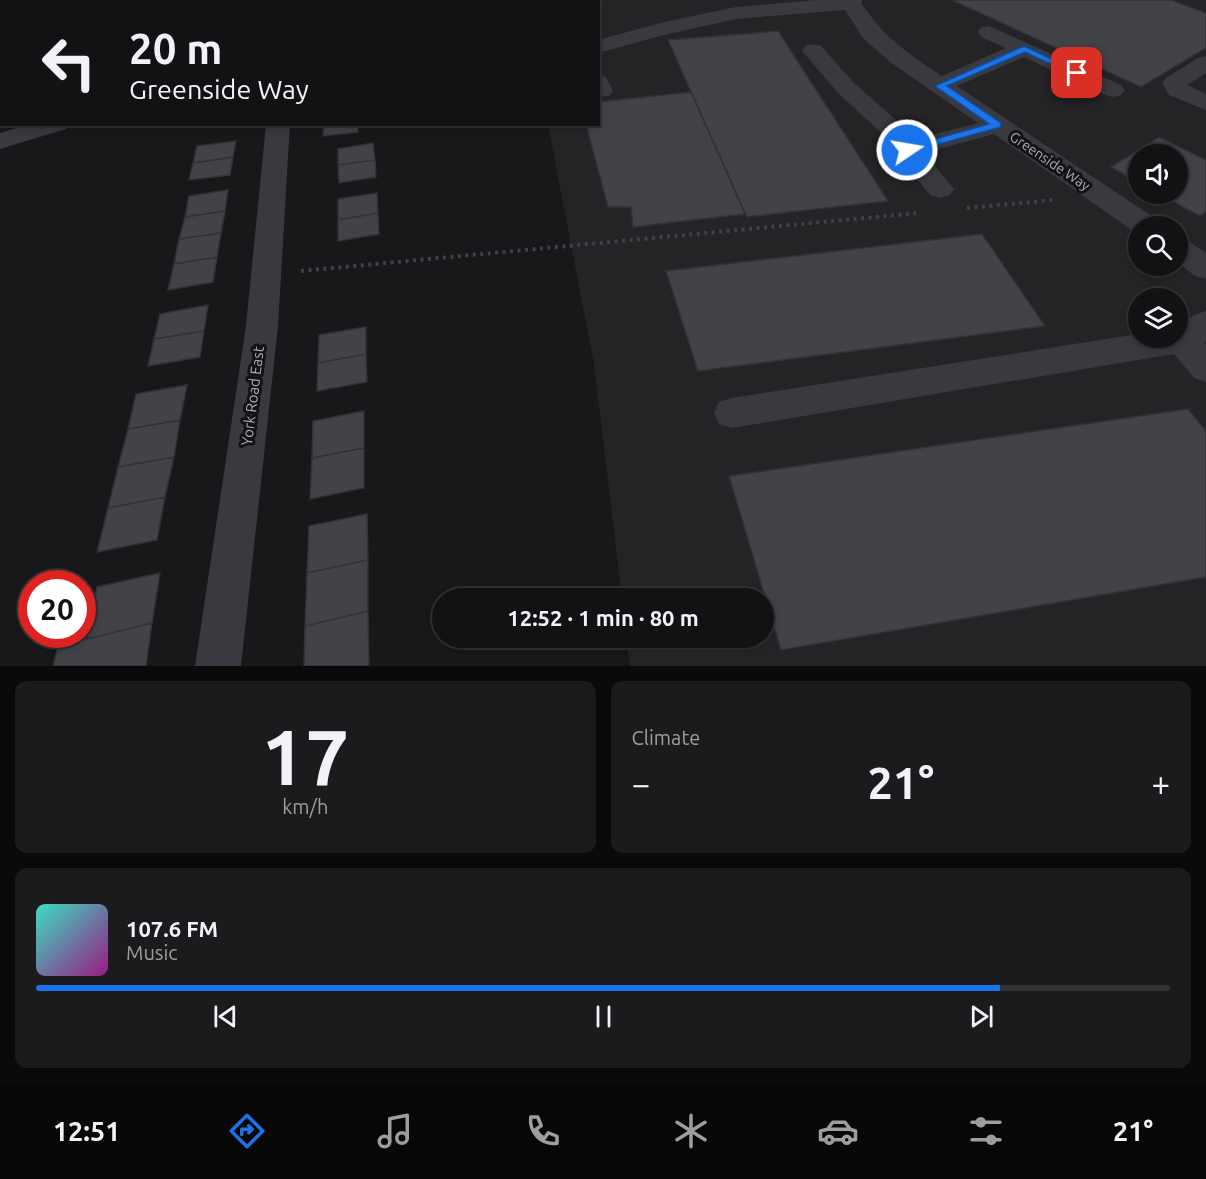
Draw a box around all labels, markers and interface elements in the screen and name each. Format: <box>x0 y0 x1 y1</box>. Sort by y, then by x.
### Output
icon: left <box>30 24 108 102</box>
text: 20 m <box>129 25 223 72</box>
pin <box>1051 47 1102 98</box>
icon: arrive <box>1060 56 1093 89</box>
text: Greenside Way <box>129 74 309 104</box>
position arrow <box>875 118 939 182</box>
street label: Greenside Way <box>1007 128 1093 194</box>
map controls <box>1128 144 1188 348</box>
button: sound <box>1128 144 1188 204</box>
button: search <box>1128 216 1188 276</box>
button: layers <box>1128 288 1188 348</box>
street label: York Road East <box>238 345 267 447</box>
speed limit sign: 20 <box>18 570 96 648</box>
text: 12:52 · 1 min · 80 m <box>507 605 699 630</box>
text: 17 <box>261 712 349 800</box>
text: Climate <box>632 726 700 749</box>
text: 21° <box>867 757 934 808</box>
text: − <box>632 765 650 802</box>
text: + <box>1151 765 1170 802</box>
text: km/h <box>282 795 328 818</box>
text: 107.6 FM <box>126 916 218 941</box>
text: Music <box>126 941 178 964</box>
icon: previous <box>209 1000 242 1033</box>
icon: pause <box>587 1000 620 1033</box>
icon: next <box>965 1000 998 1033</box>
icon: directions <box>226 1110 268 1152</box>
icon: music <box>374 1110 416 1152</box>
icon: phone <box>522 1110 564 1152</box>
icon: climate <box>670 1110 712 1152</box>
icon: car <box>817 1110 859 1152</box>
icon: filters <box>965 1110 1007 1152</box>
text: 12:51 <box>53 1116 120 1146</box>
text: 21° <box>1113 1116 1153 1146</box>

